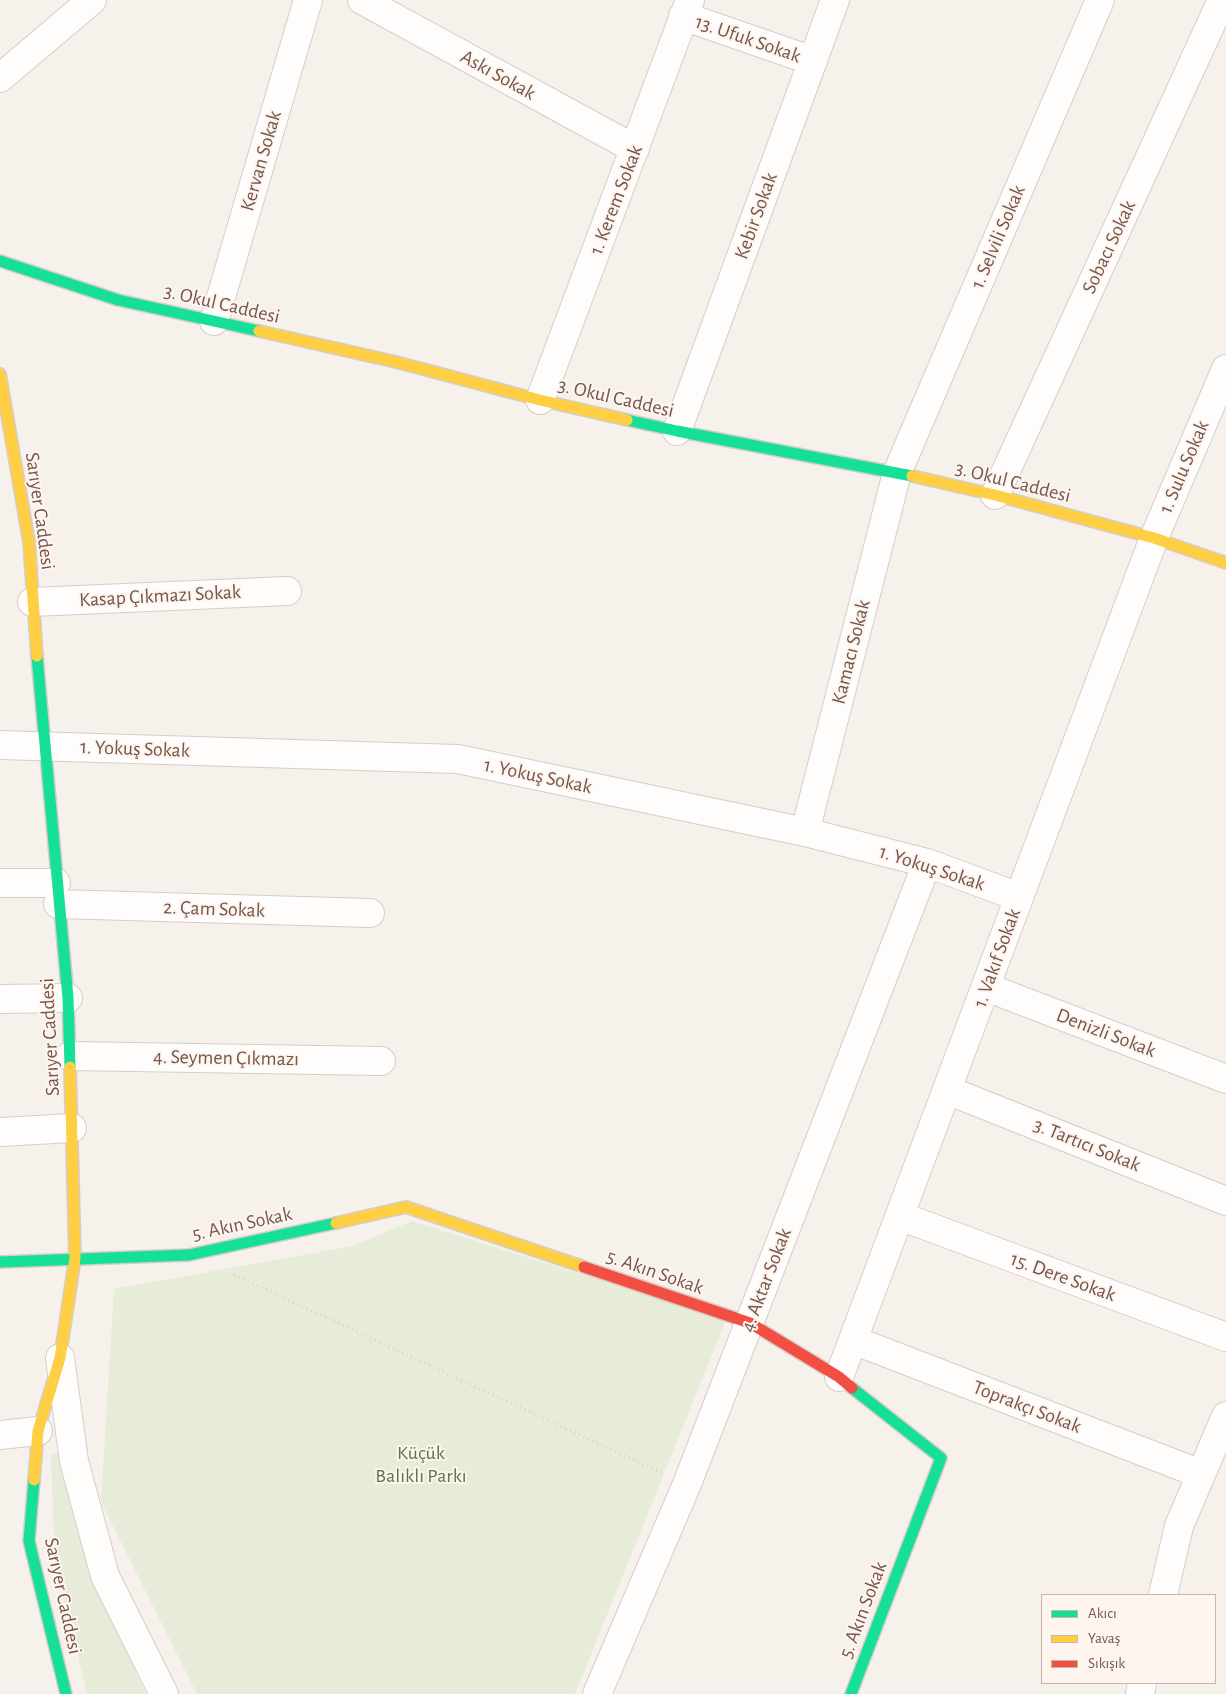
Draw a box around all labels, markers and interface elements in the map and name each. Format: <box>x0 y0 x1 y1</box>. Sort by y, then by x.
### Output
street label: 13. Ufuk Sokak <box>692 10 804 68</box>
street label: Askı Sokak <box>456 45 540 105</box>
street label: Kervan Sokak <box>235 108 287 214</box>
street label: 1. Kerem Sokak <box>584 142 648 258</box>
street label: Kebir Sokak <box>729 169 783 263</box>
street label: 1. Selvili Sokak <box>965 182 1031 292</box>
street label: Sobacı Sokak <box>1077 197 1141 297</box>
street label: 3. Okul Caddesi <box>162 279 282 329</box>
street label: 3. Okul Caddesi <box>556 373 676 423</box>
street label: 1. Sulu Sokak <box>1154 417 1214 517</box>
street label: Sarıyer Caddesi <box>20 451 60 571</box>
street label: 3. Okul Caddesi <box>953 456 1073 508</box>
street label: Kasap Çıkmazı Sokak <box>78 580 242 612</box>
street label: Kamacı Sokak <box>826 597 876 707</box>
street label: 1. Yokuş Sokak <box>80 735 190 763</box>
street label: 1. Yokuş Sokak <box>482 753 594 799</box>
street label: 1. Yokuş Sokak <box>876 840 988 896</box>
street label: 2. Çam Sokak <box>163 895 265 923</box>
street label: 1. Vakıf Sokak <box>968 905 1026 1011</box>
street label: Sarıyer Caddesi <box>35 977 65 1097</box>
street label: Denizli Sokak <box>1053 1003 1159 1063</box>
street label: 4. Seymen Çıkmazı <box>153 1045 299 1071</box>
street label: 3. Tartıcı Sokak <box>1030 1113 1144 1177</box>
street label: 5. Akın Sokak <box>190 1202 294 1246</box>
street label: 4. Aktar Sokak <box>735 1225 797 1335</box>
street label: 5. Akın Sokak <box>603 1244 707 1300</box>
street label: 15. Dere Sokak <box>1007 1247 1119 1307</box>
street label: Toprakçı Sokak <box>969 1375 1085 1439</box>
park label: Küçük Balıklı Parkı <box>375 1441 467 1488</box>
street label: Sarıyer Caddesi <box>39 1536 87 1656</box>
street label: 5. Akın Sokak <box>834 1558 892 1662</box>
legend <box>1041 1594 1216 1684</box>
text: Akıcı <box>1088 1606 1117 1621</box>
text: Yavaş <box>1088 1631 1120 1646</box>
text: Sıkışık <box>1088 1656 1125 1671</box>

